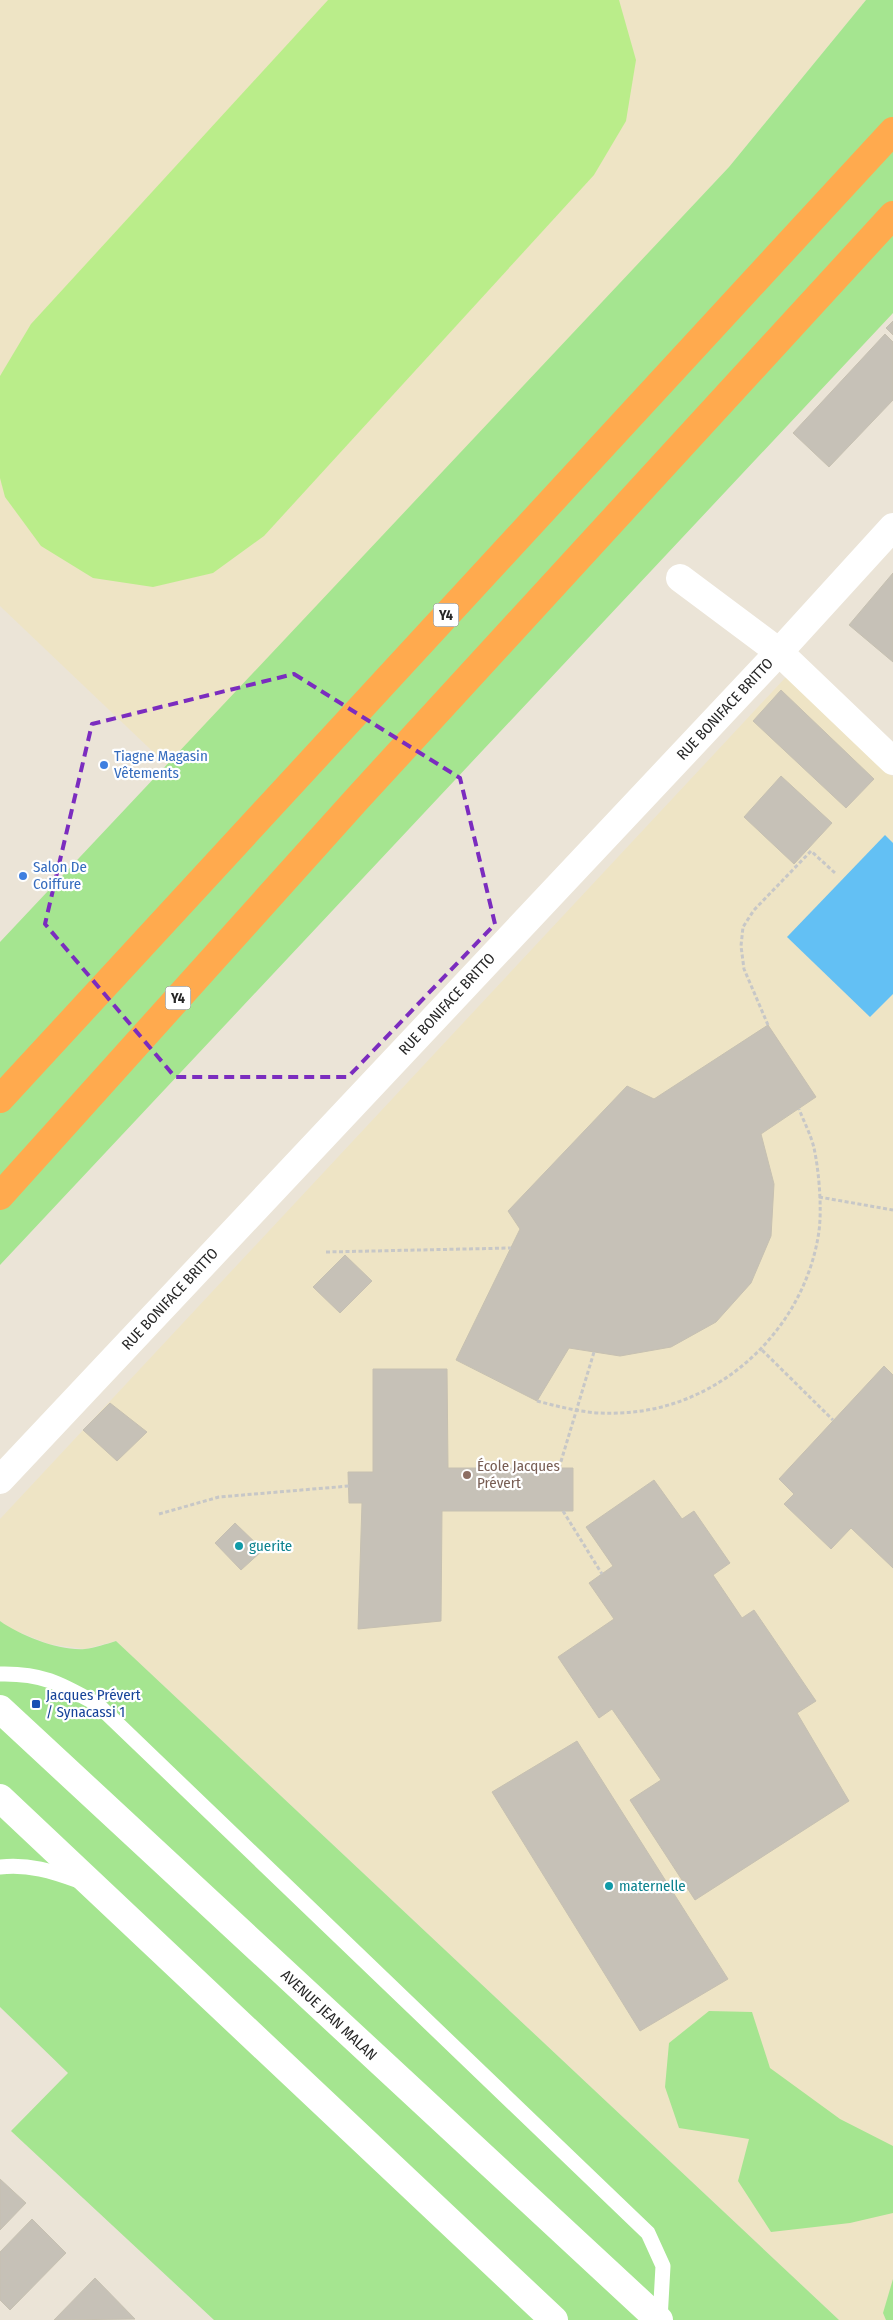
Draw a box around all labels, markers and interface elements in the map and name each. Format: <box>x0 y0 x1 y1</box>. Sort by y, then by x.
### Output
road number: Y4 <box>434 604 458 626</box>
street label: RUE BONIFACE BRITTO <box>673 654 777 764</box>
place label: Tiagne Magasin Vêtements <box>114 747 208 782</box>
marker: Tiagne Magasin Vêtements <box>98 759 110 771</box>
place label: Salon De Coiffure <box>33 858 87 893</box>
marker: Salon De Coiffure <box>17 870 29 882</box>
street label: RUE BONIFACE BRITTO <box>395 949 499 1059</box>
road number: Y4 <box>166 986 190 1010</box>
street label: RUE BONIFACE BRITTO <box>118 1244 222 1354</box>
place label: École Jacques Prévert <box>477 1457 560 1492</box>
marker: École Jacques Prévert <box>461 1469 473 1481</box>
place label: guerite <box>249 1537 292 1555</box>
marker: guerite <box>233 1540 245 1552</box>
place label: Jacques Prévert / Synacassi 1 <box>46 1686 141 1721</box>
marker: Jacques Prévert / Synacassi 1 <box>30 1698 42 1710</box>
place label: maternelle <box>619 1877 686 1895</box>
marker: maternelle <box>603 1880 615 1892</box>
street label: AVENUE JEAN MALAN <box>277 1966 381 2064</box>

